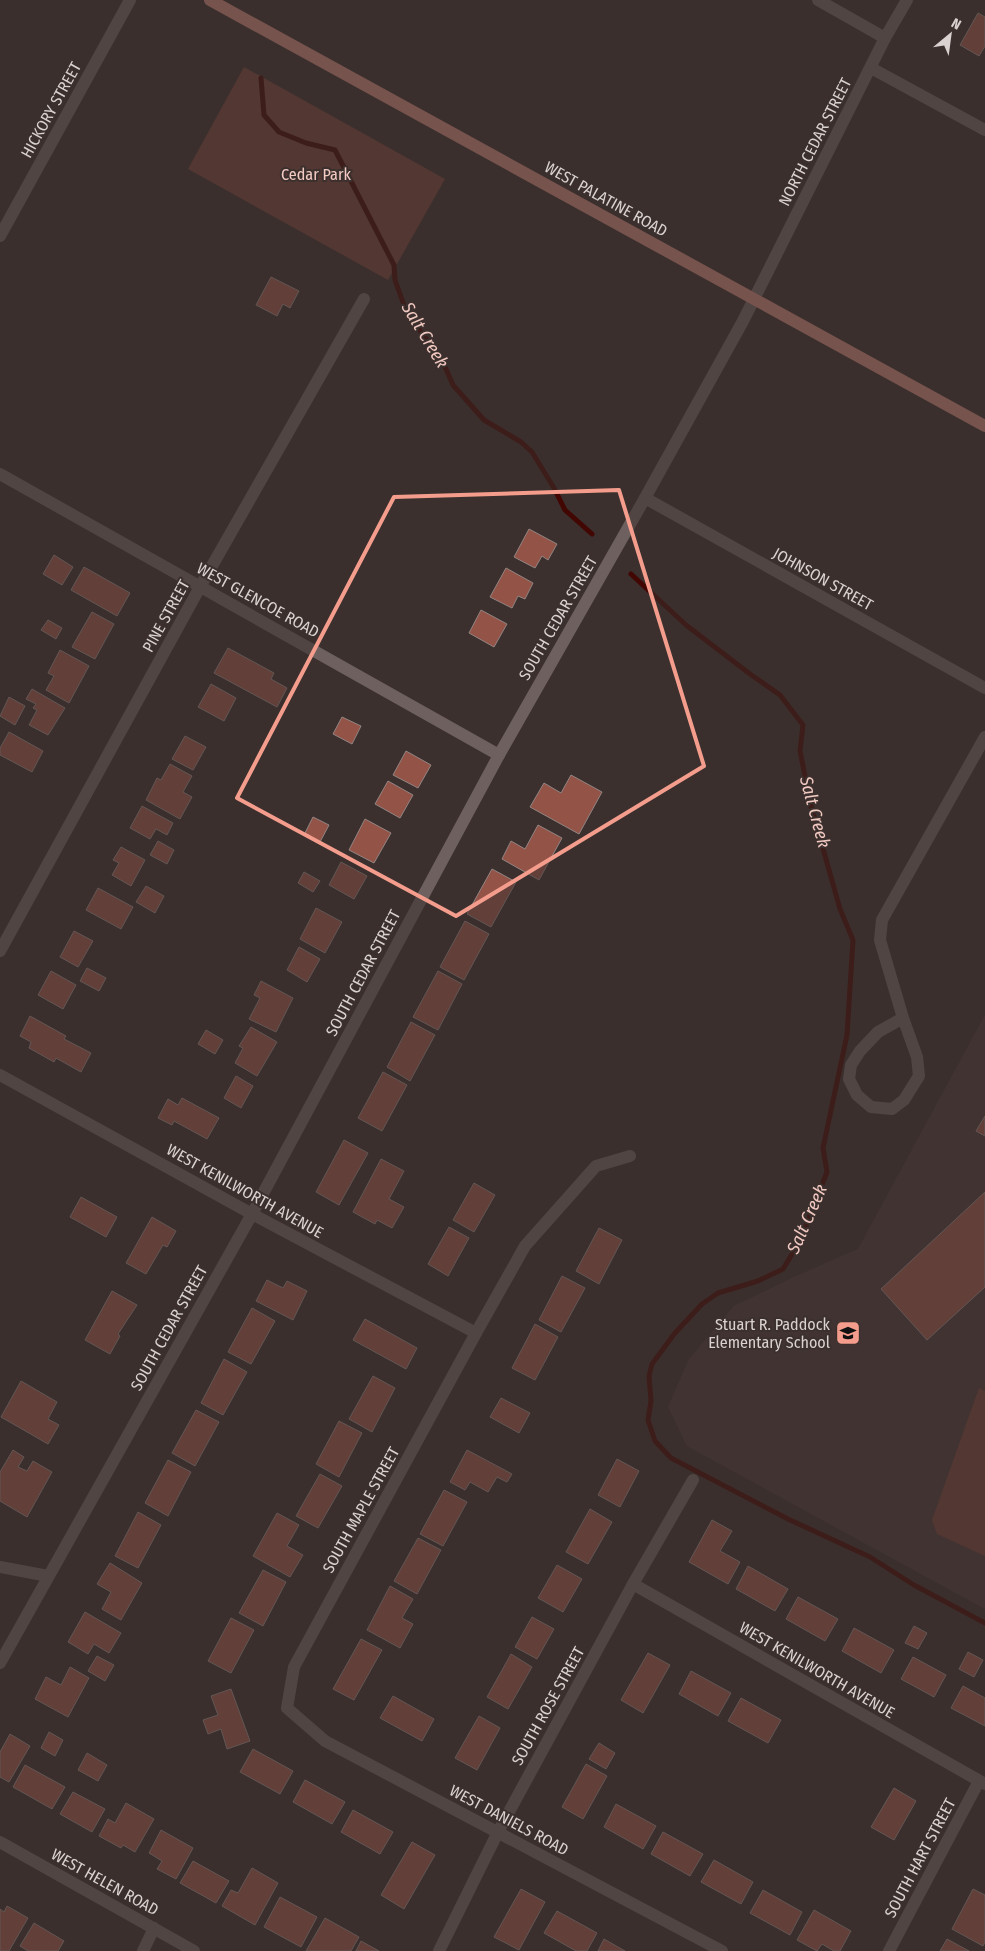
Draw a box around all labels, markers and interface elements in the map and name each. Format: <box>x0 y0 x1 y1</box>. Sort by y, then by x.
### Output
north arrow <box>925 10 975 60</box>
text: N <box>948 15 964 34</box>
street label: HICKORY STREET <box>17 58 85 161</box>
street label: NORTH CEDAR STREET <box>775 74 856 209</box>
street label: WEST PALATINE ROAD <box>541 157 671 241</box>
park label: Cedar Park <box>281 165 351 184</box>
water label: Salt Creek <box>396 297 453 372</box>
street label: JOHNSON STREET <box>770 544 877 615</box>
street label: SOUTH CEDAR STREET <box>515 552 602 683</box>
street label: WEST GLENCOE ROAD <box>194 559 322 641</box>
street label: PINE STREET <box>138 576 194 655</box>
water label: Salt Creek <box>795 773 835 850</box>
street label: SOUTH CEDAR STREET <box>322 906 405 1039</box>
street label: WEST KENILWORTH AVENUE <box>163 1140 327 1242</box>
water label: Salt Creek <box>782 1181 832 1258</box>
street label: SOUTH CEDAR STREET <box>127 1262 212 1394</box>
place label: Stuart R. Paddock Elementary School <box>708 1315 831 1352</box>
school or university icon: Stuart R. Paddock Elementary School <box>835 1320 861 1346</box>
street label: SOUTH MAPLE STREET <box>319 1443 404 1576</box>
street label: WEST KENILWORTH AVENUE <box>736 1618 898 1722</box>
street label: SOUTH ROSE STREET <box>508 1643 589 1768</box>
street label: WEST DANIELS ROAD <box>446 1781 572 1859</box>
street label: SOUTH HART STREET <box>881 1795 960 1921</box>
street label: WEST HELEN ROAD <box>48 1845 162 1919</box>

